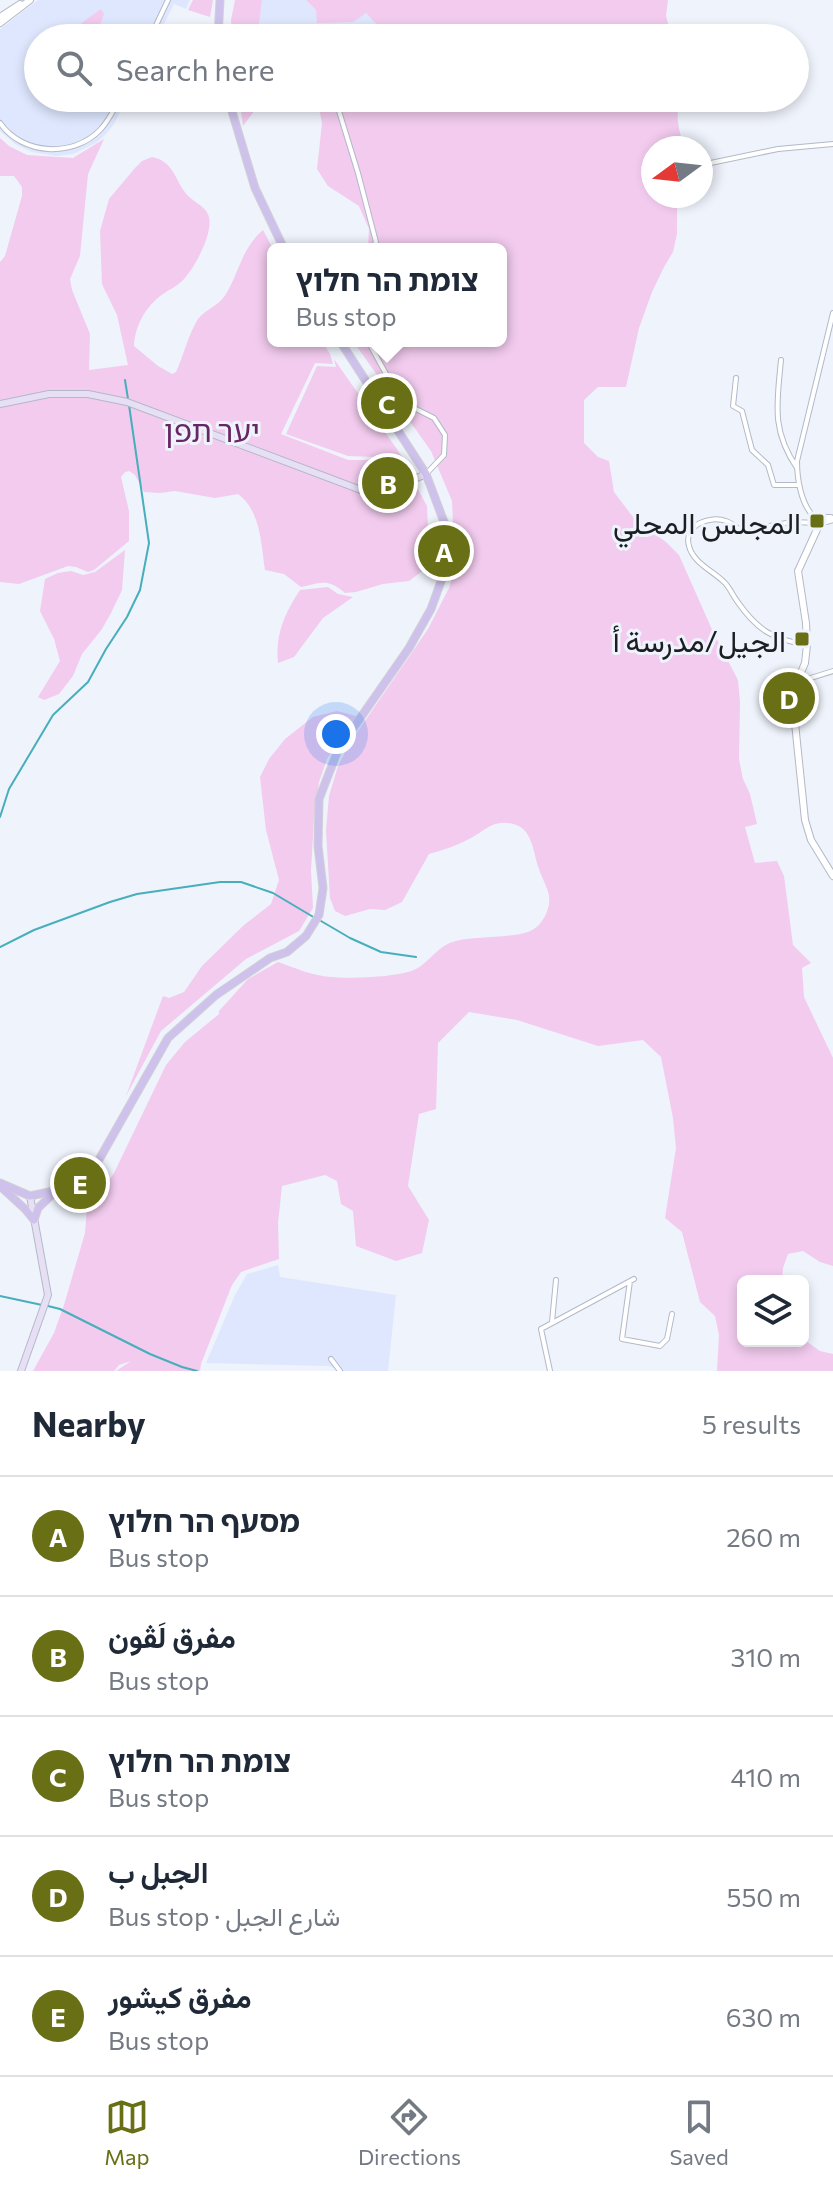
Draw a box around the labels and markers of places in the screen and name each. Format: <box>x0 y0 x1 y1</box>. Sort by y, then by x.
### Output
pin: C <box>361 373 413 433</box>
pin: B <box>362 453 414 513</box>
place label: المجلس المحلي <box>613 503 801 548</box>
marker: المجلس المحلي <box>808 512 826 530</box>
pin: A <box>418 521 470 581</box>
place label: الجيل/مدرسة أ <box>613 621 786 660</box>
marker: الجيل/مدرسة أ <box>793 630 811 648</box>
pin: D <box>763 668 815 728</box>
pin: E <box>54 1153 106 1213</box>

